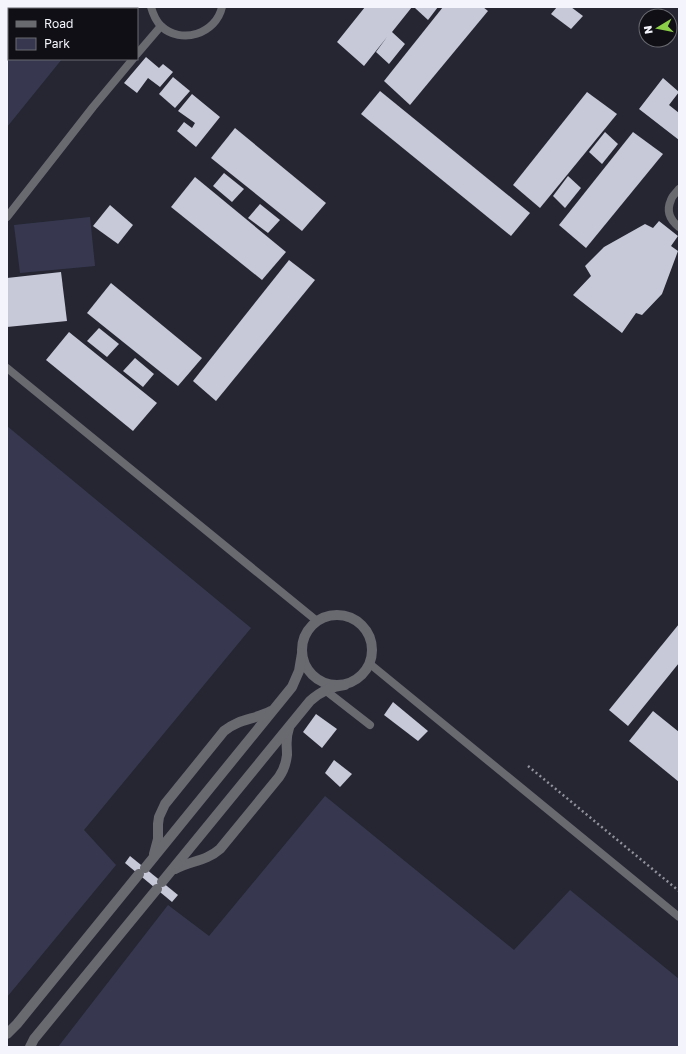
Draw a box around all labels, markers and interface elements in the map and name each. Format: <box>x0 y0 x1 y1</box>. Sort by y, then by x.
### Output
legend <box>8 8 138 60</box>
north arrow <box>638 8 678 48</box>
text: Road <box>44 16 73 31</box>
text: N <box>641 25 655 35</box>
text: Park <box>44 36 70 51</box>

